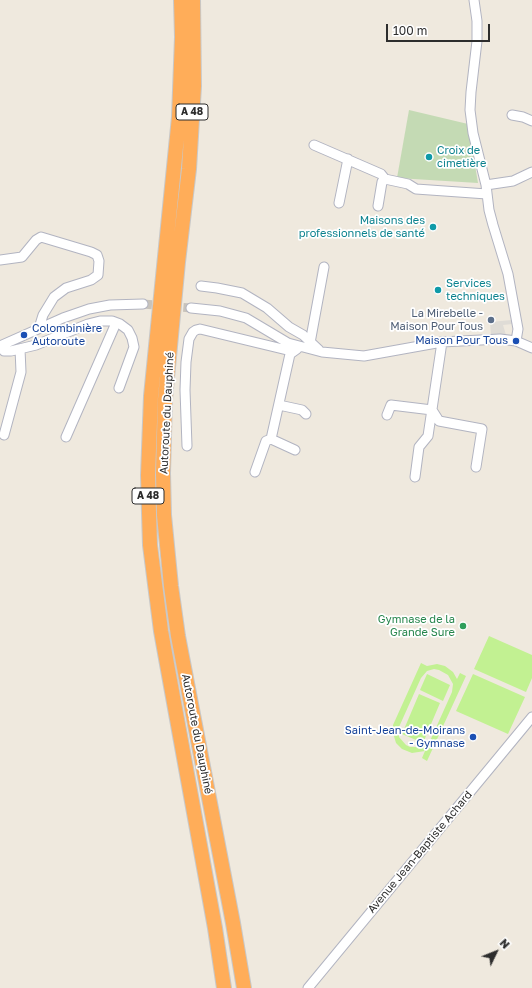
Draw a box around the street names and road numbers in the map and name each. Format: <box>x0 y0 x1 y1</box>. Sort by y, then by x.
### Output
road number: A 48 <box>176 104 208 120</box>
street label: Autoroute du Dauphiné <box>157 352 177 474</box>
road number: A 48 <box>132 488 164 504</box>
street label: Autoroute du Dauphiné <box>179 673 215 795</box>
street label: Avenue Jean-Baptiste Achard <box>365 788 475 916</box>

